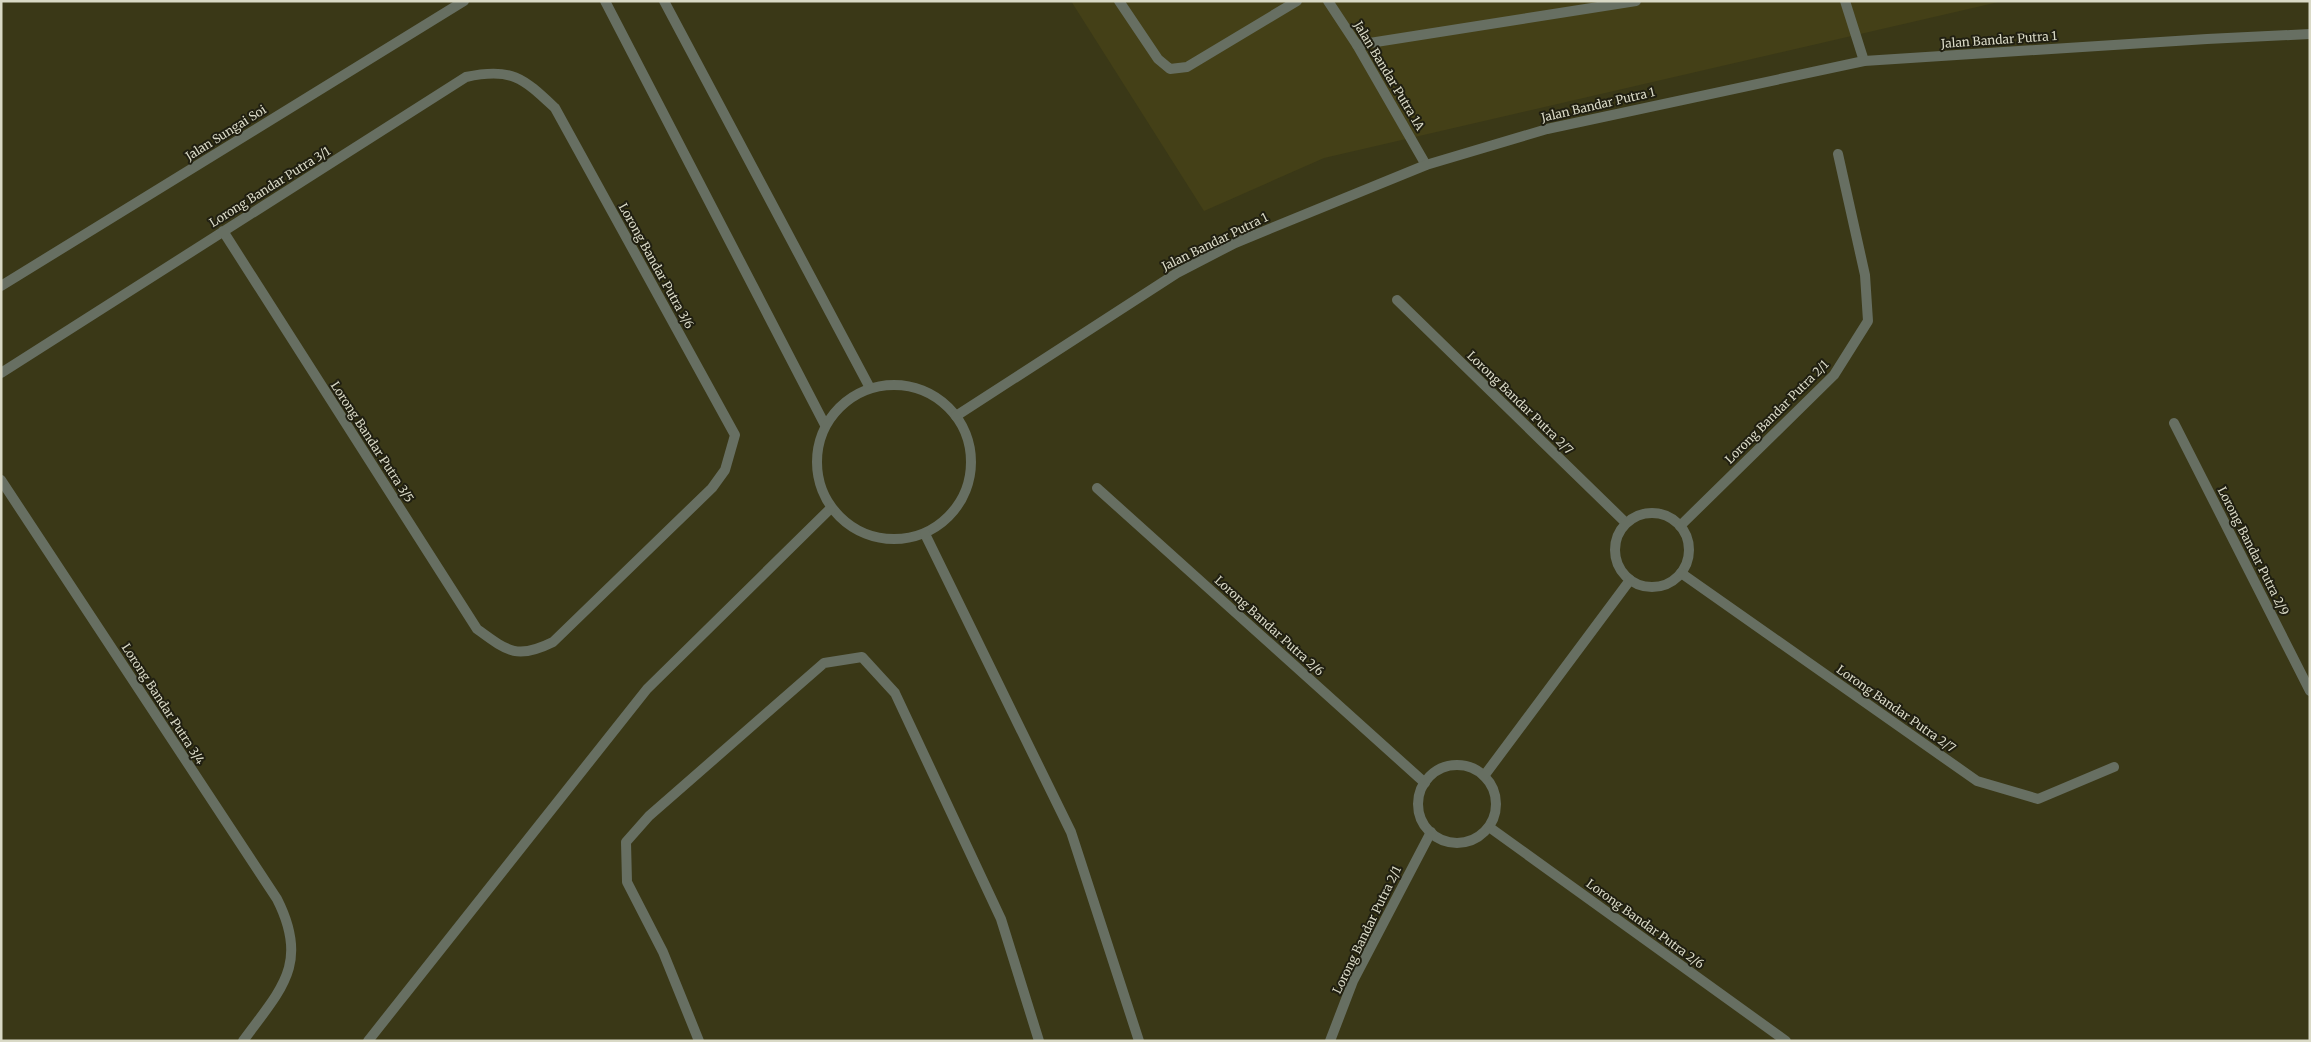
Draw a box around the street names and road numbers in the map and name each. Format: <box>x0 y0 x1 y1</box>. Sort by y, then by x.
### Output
street label: Jalan Bandar Putra 1A <box>1350 18 1428 134</box>
street label: Jalan Bandar Putra 1 <box>1939 28 2058 51</box>
street label: Jalan Bandar Putra 1 <box>1539 84 1657 125</box>
street label: Jalan Sungai Soi <box>182 102 269 164</box>
street label: Lorong Bandar Putra 3/1 <box>206 143 333 230</box>
street label: Lorong Bandar Putra 3/6 <box>616 200 697 331</box>
street label: Jalan Bandar Putra 1 <box>1158 209 1271 274</box>
street label: Lorong Bandar Putra 2/7 <box>1464 348 1577 457</box>
street label: Lorong Bandar Putra 2/1 <box>1722 356 1832 467</box>
street label: Lorong Bandar Putra 3/5 <box>328 378 417 505</box>
street label: Lorong Bandar Putra 2/9 <box>2214 484 2292 618</box>
street label: Lorong Bandar Putra 2/6 <box>1212 573 1327 679</box>
street label: Lorong Bandar Putra 3/4 <box>119 640 208 768</box>
street label: Lorong Bandar Putra 2/7 <box>1834 662 1959 756</box>
street label: Lorong Bandar Putra 2/1 <box>1329 863 1404 996</box>
street label: Lorong Bandar Putra 2/6 <box>1584 876 1707 971</box>

